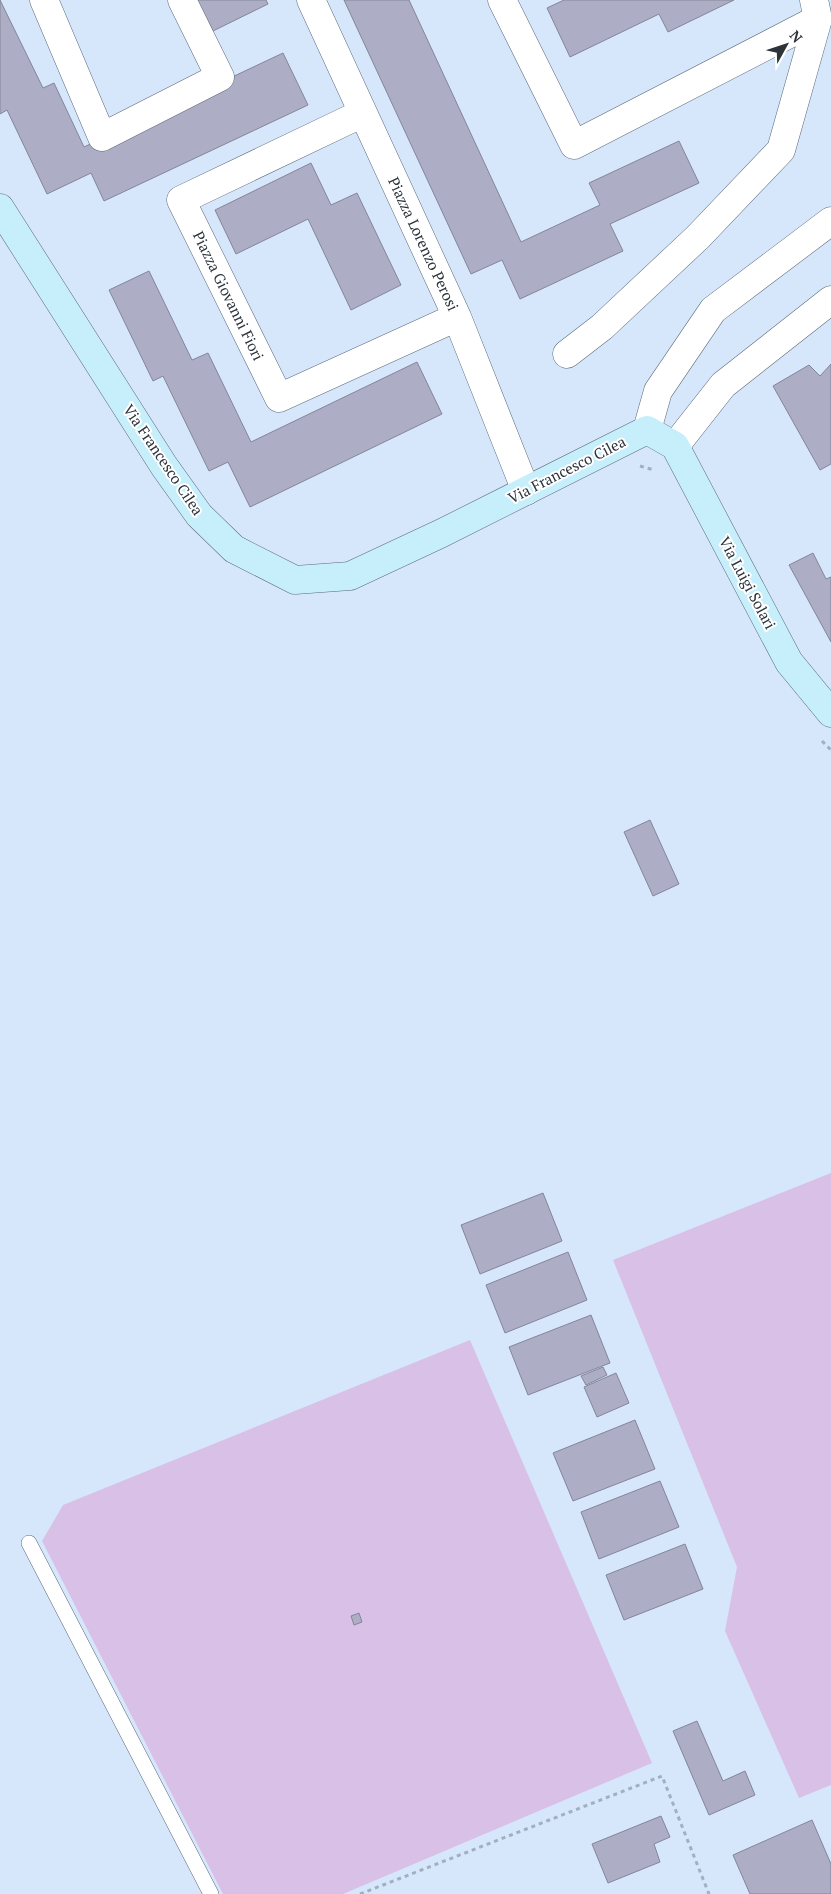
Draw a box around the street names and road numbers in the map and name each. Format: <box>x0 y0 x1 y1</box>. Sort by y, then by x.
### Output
street label: Piazza Lorenzo Perosi <box>384 173 464 314</box>
street label: Piazza Giovanni Fiori <box>189 227 269 364</box>
street label: Via Francesco Cilea <box>119 400 209 519</box>
street label: Via Francesco Cilea <box>504 431 629 507</box>
street label: Via Luigi Solari <box>715 533 781 632</box>

